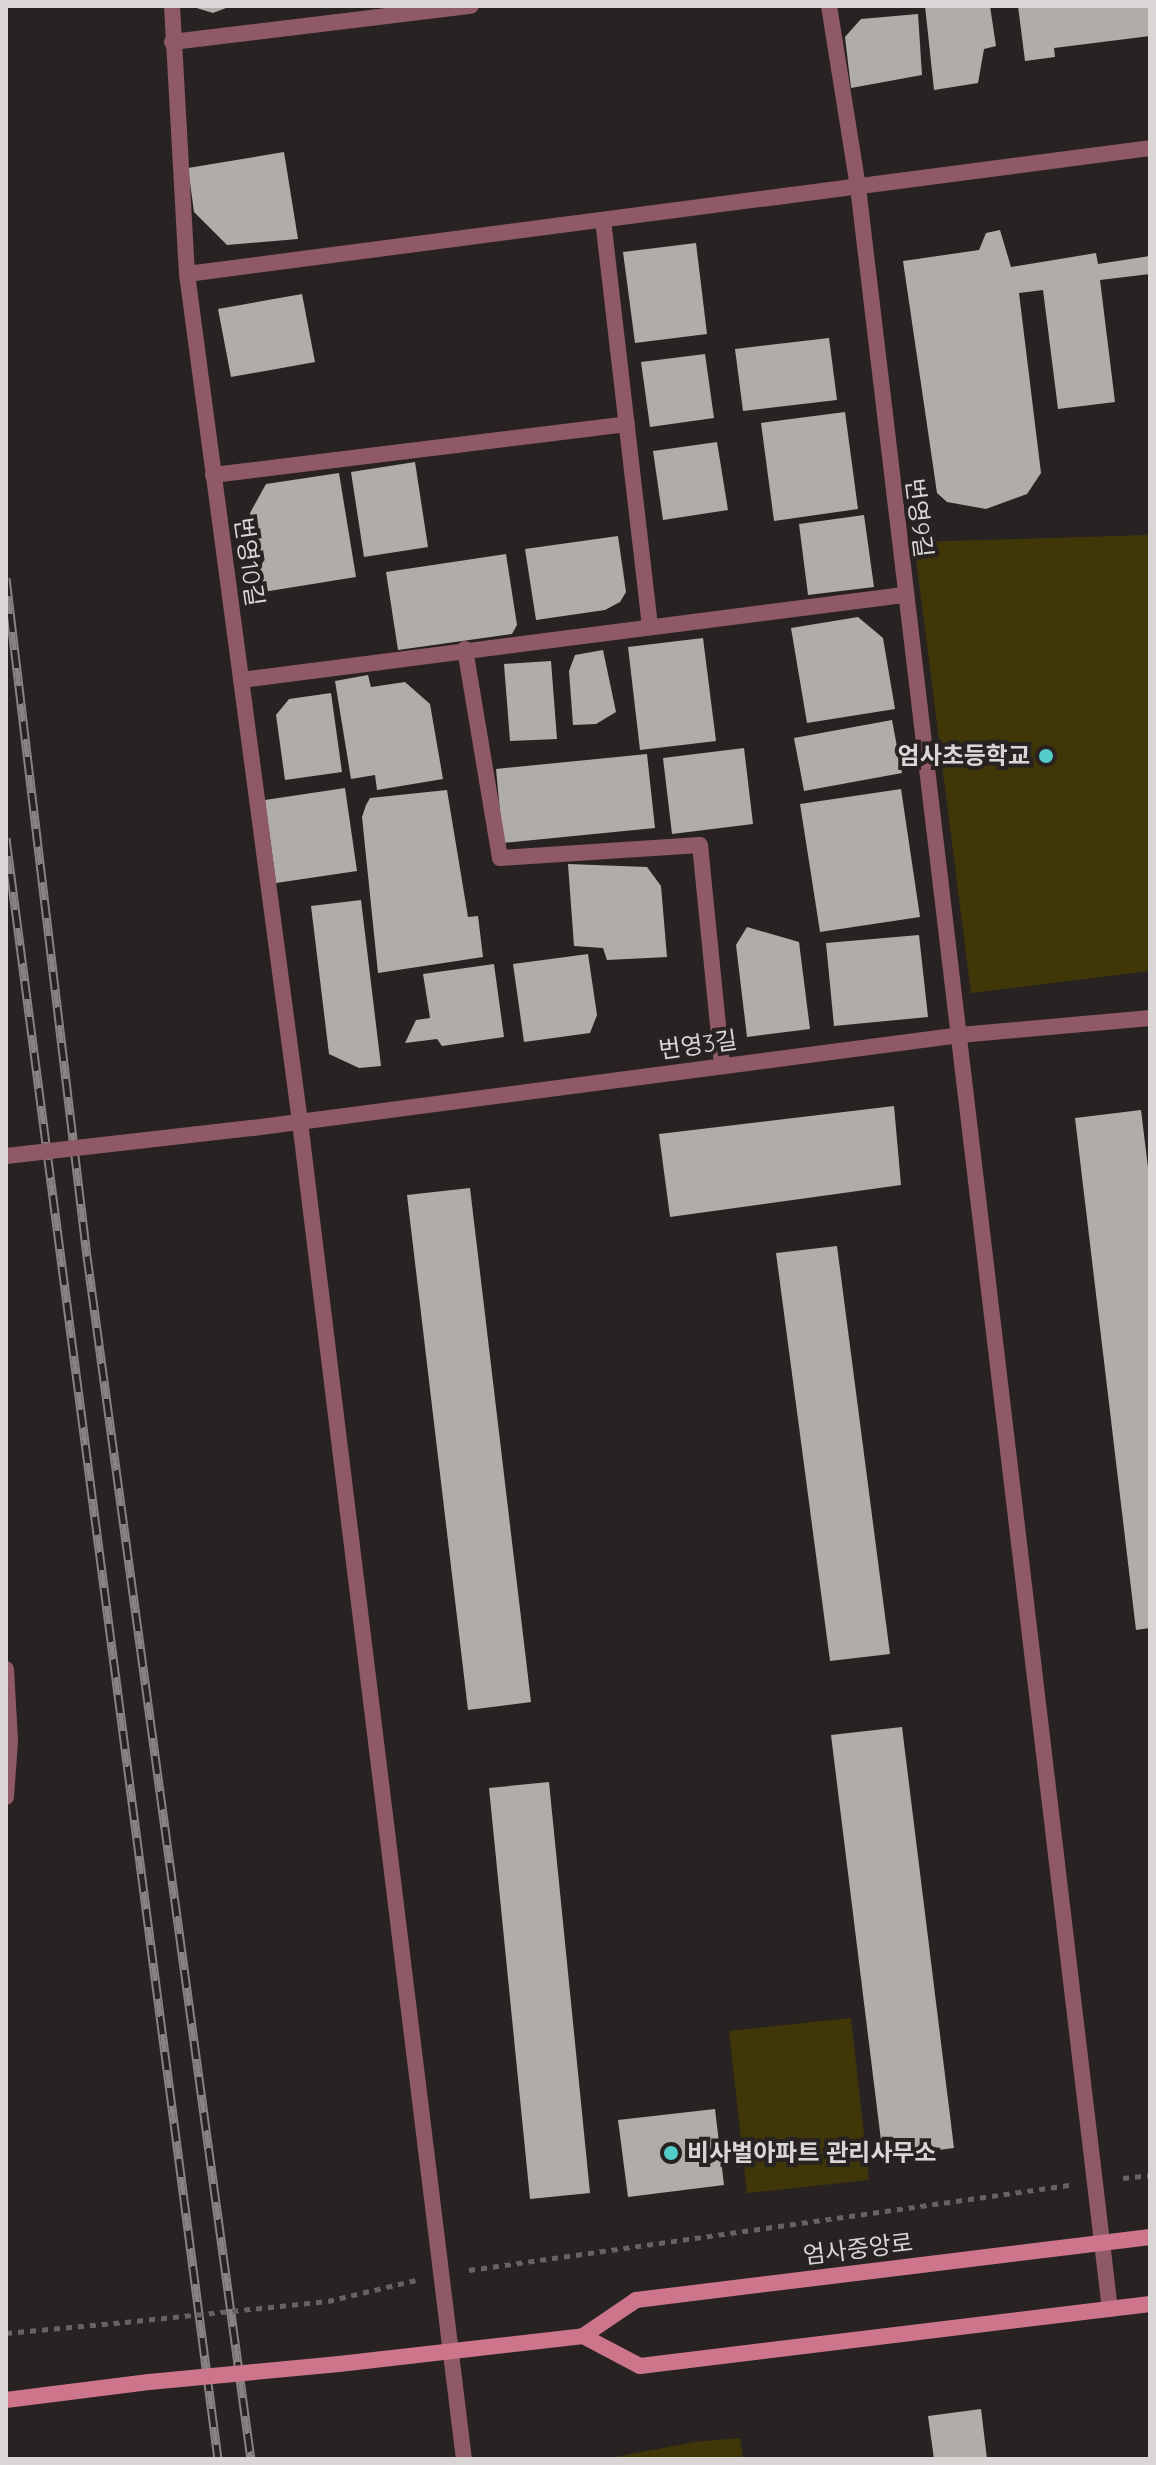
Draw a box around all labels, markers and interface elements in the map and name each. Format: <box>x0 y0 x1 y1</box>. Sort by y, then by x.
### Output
street label: 번영9길 <box>900 477 938 559</box>
street label: 번영10길 <box>229 516 269 608</box>
place label: 엄사초등학교 <box>898 742 1030 770</box>
marker: 엄사초등학교 <box>1037 747 1055 765</box>
street label: 번영3길 <box>657 1025 739 1065</box>
place label: 비사벌아파트 관리사무소 <box>687 2139 937 2167</box>
marker: 비사벌아파트 관리사무소 <box>662 2144 680 2162</box>
street label: 엄사중앙로 <box>801 2228 915 2270</box>

